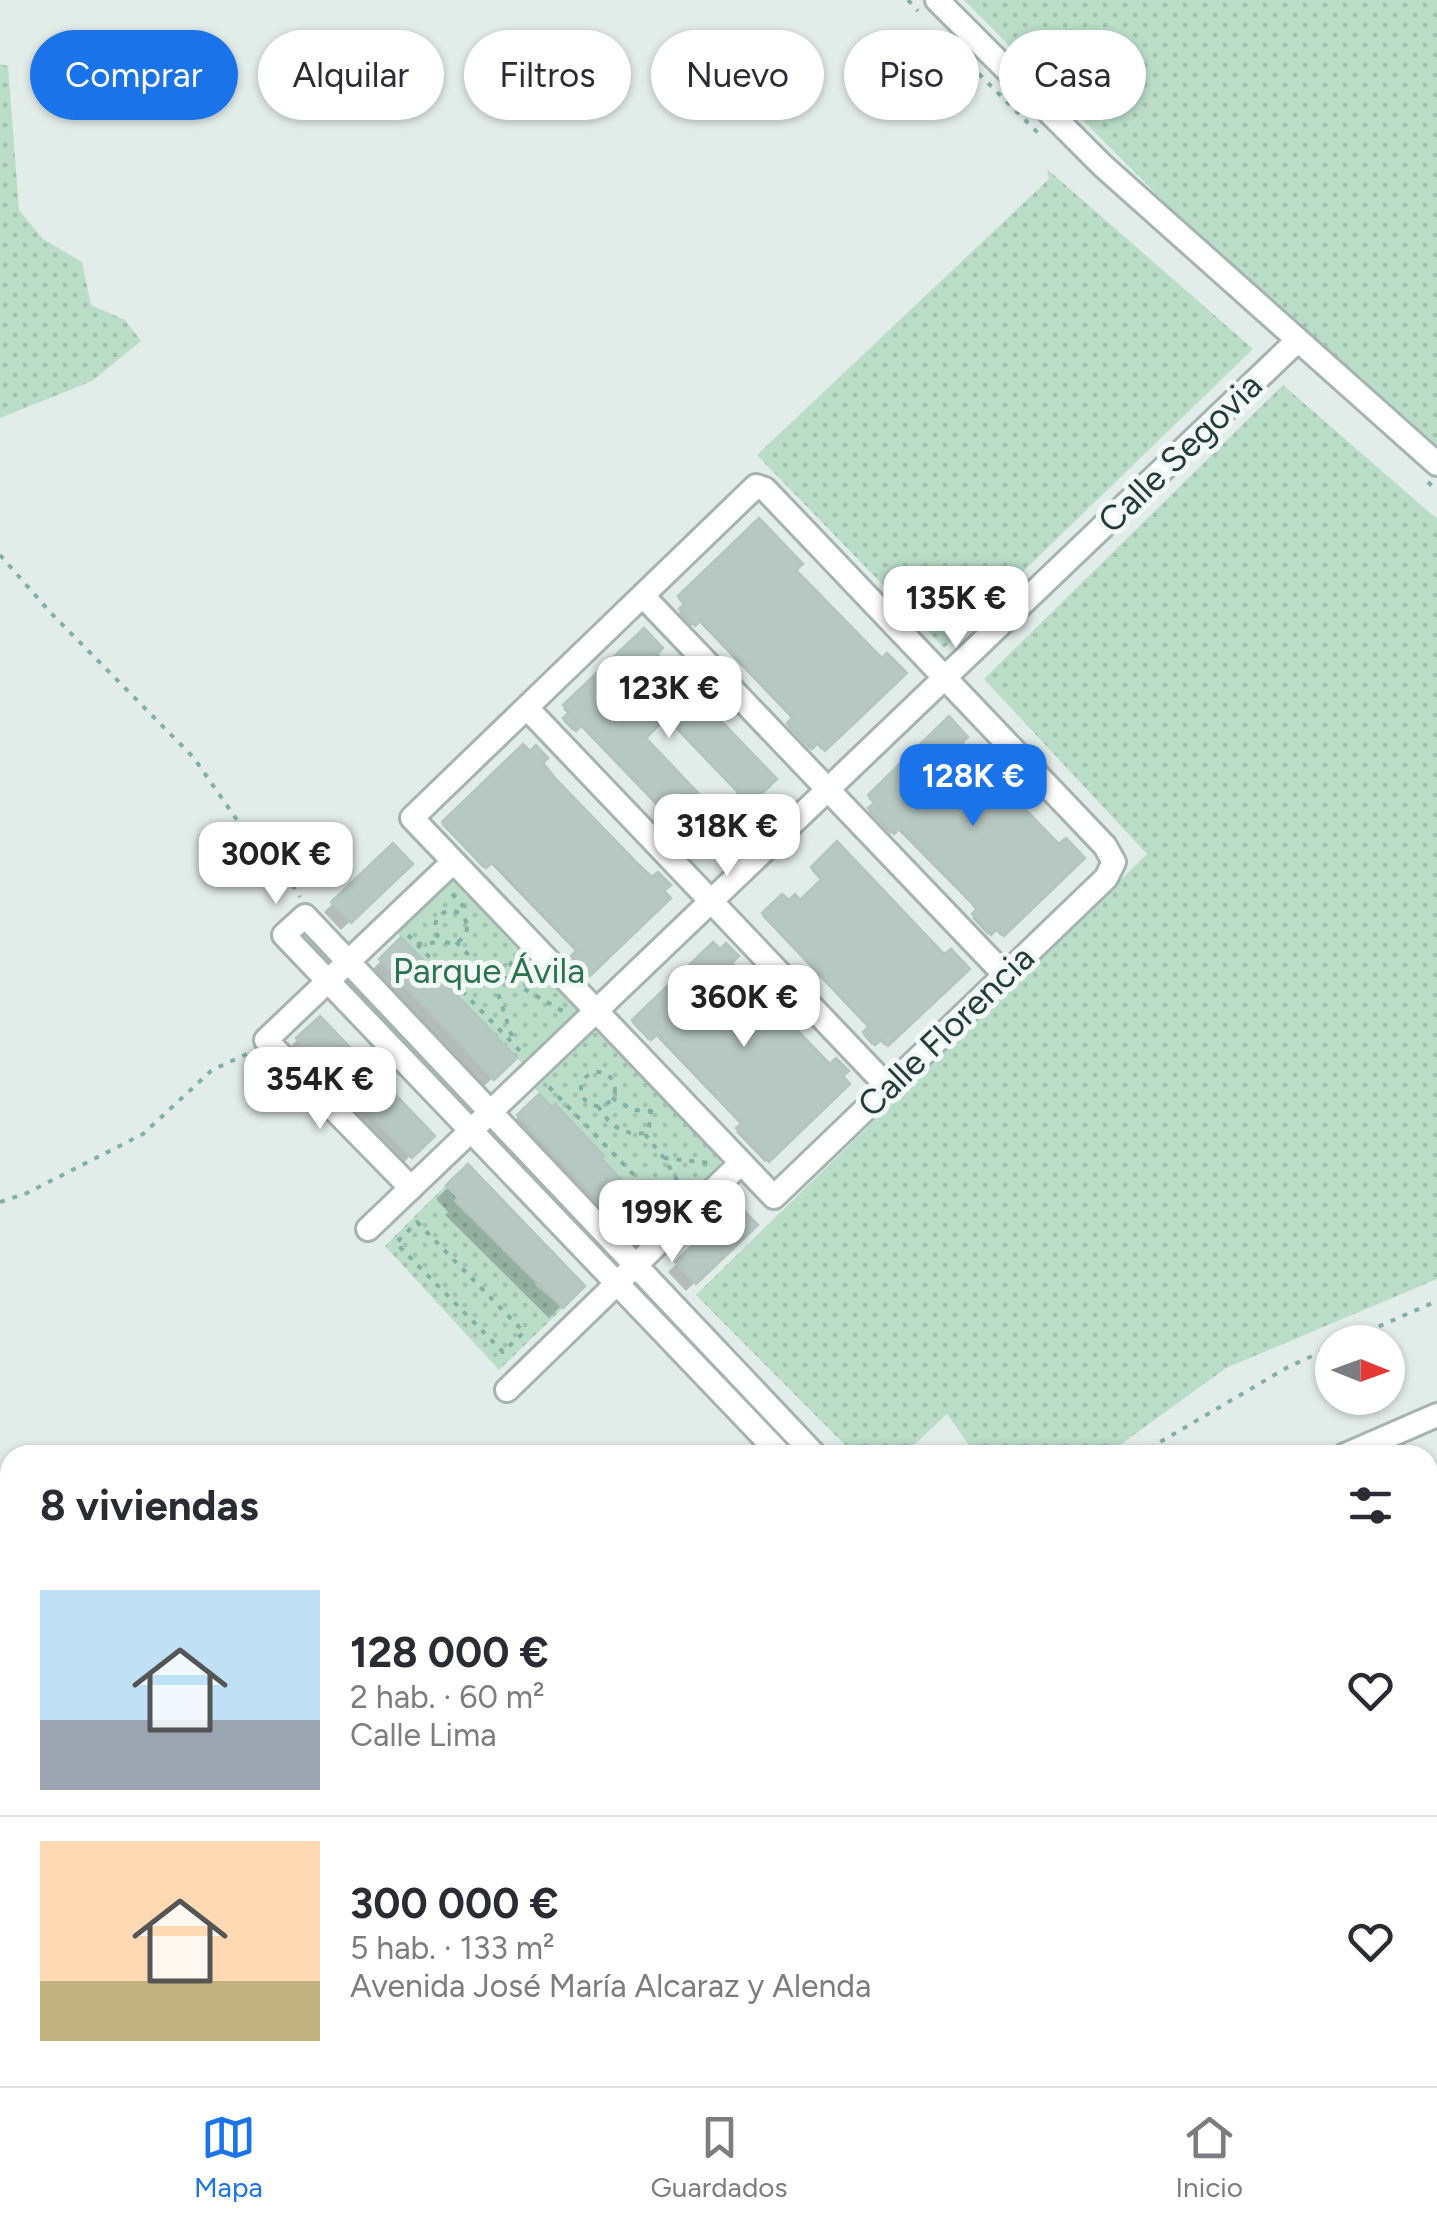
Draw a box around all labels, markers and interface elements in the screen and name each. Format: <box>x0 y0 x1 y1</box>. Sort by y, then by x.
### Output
chip: Comprar <box>30 30 238 120</box>
chip: Alquilar <box>258 30 444 120</box>
chip: Filtros <box>464 30 631 120</box>
chip: Nuevo <box>651 30 824 120</box>
chip: Piso <box>844 30 979 120</box>
chip: Casa <box>999 30 1146 120</box>
street label: Calle Segovia <box>1089 364 1271 542</box>
pin: 135K € <box>875 566 1037 651</box>
text: 135K € <box>905 579 1007 617</box>
pin: 123K € <box>588 656 750 741</box>
text: 123K € <box>619 669 720 707</box>
pin: 128K € <box>892 744 1054 829</box>
text: 128K € <box>922 757 1024 795</box>
pin: 318K € <box>646 794 808 879</box>
text: 318K € <box>676 807 778 845</box>
pin: 300K € <box>195 822 357 907</box>
text: 300K € <box>221 835 331 873</box>
street label: Calle Florencia <box>849 936 1043 1126</box>
park label: Parque Ávila <box>393 950 585 992</box>
pin: 360K € <box>663 965 825 1050</box>
text: 360K € <box>690 978 798 1016</box>
pin: 354K € <box>239 1047 401 1132</box>
text: 354K € <box>266 1060 374 1098</box>
pin: 199K € <box>591 1180 753 1265</box>
text: 199K € <box>621 1193 723 1231</box>
north arrow <box>1315 1325 1405 1415</box>
map controls <box>1315 1325 1405 1415</box>
icon: filters <box>1343 1478 1398 1533</box>
text: 8 viviendas <box>40 1480 258 1531</box>
text: 128 000 € <box>350 1627 549 1678</box>
icon: home <box>120 1630 240 1750</box>
icon: heart <box>1343 1663 1398 1718</box>
text: 2 hab. · 60 m² <box>350 1678 545 1716</box>
text: Calle Lima <box>350 1716 496 1754</box>
text: 300 000 € <box>350 1878 559 1929</box>
icon: home <box>120 1881 240 2001</box>
icon: heart <box>1343 1914 1398 1969</box>
text: 5 hab. · 133 m² <box>350 1929 555 1967</box>
text: Avenida José María Alcaraz y Alenda <box>350 1967 871 2005</box>
tab: Mapa <box>194 2110 263 2204</box>
tab: Guardados <box>651 2110 788 2204</box>
tab: Inicio <box>1175 2110 1243 2204</box>

